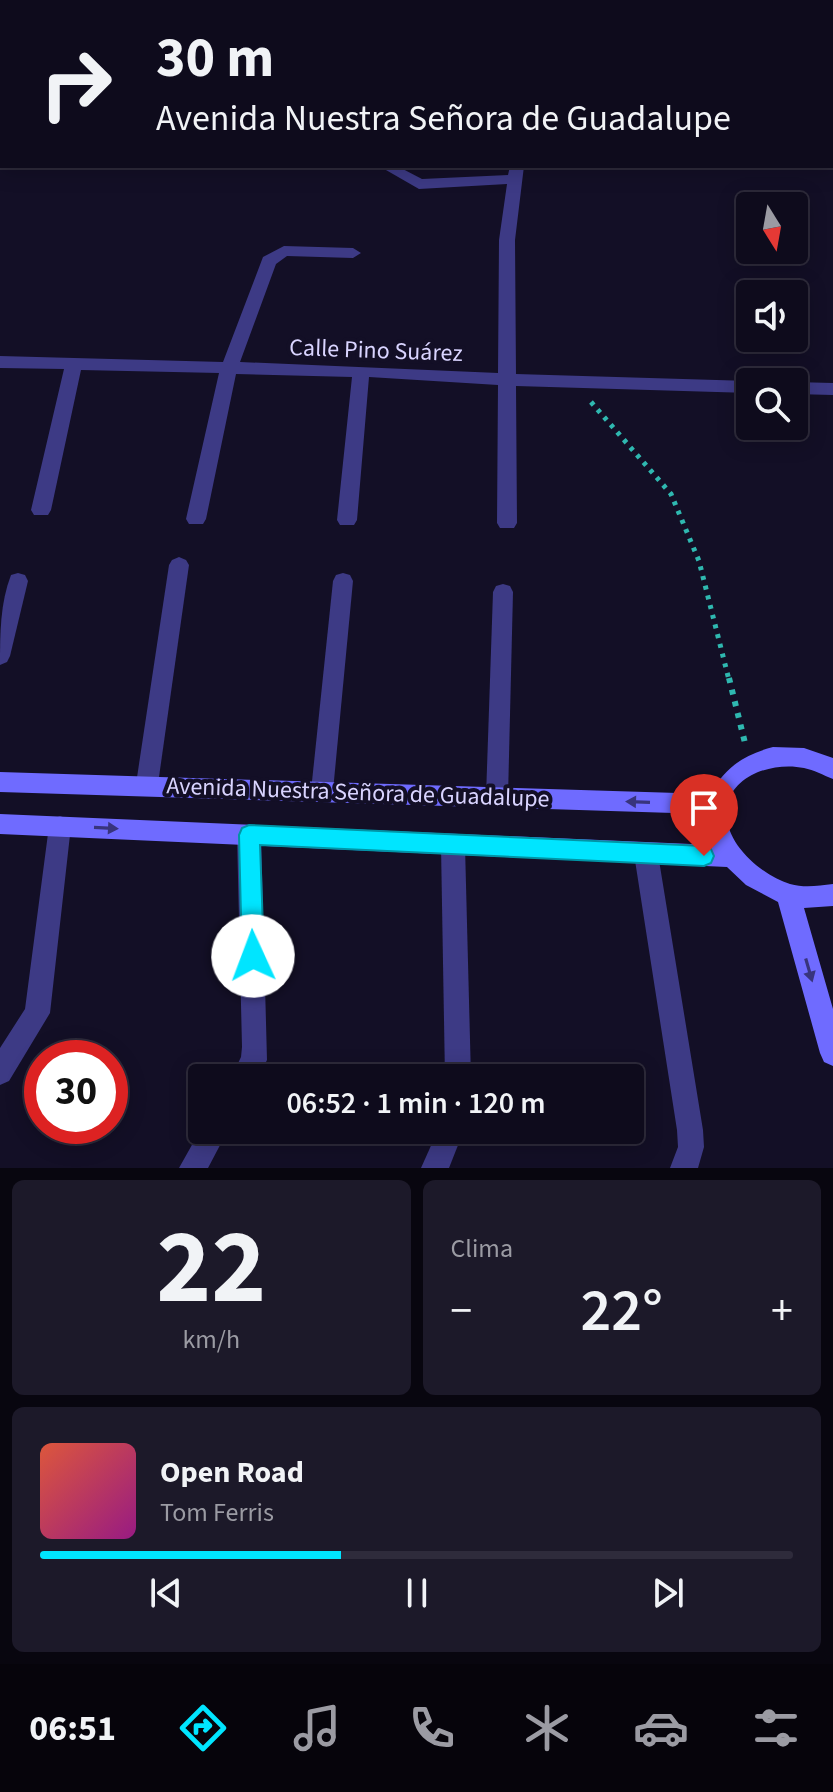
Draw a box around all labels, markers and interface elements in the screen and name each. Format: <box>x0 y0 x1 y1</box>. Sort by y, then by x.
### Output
text: 30 m <box>156 19 274 98</box>
icon: right <box>24 32 128 136</box>
text: Avenida Nuestra Señora de Guadalupe <box>156 93 731 144</box>
north arrow <box>736 192 808 264</box>
map controls <box>736 192 808 440</box>
button: sound <box>736 280 808 352</box>
street label: Calle Pino Suárez <box>289 330 463 371</box>
button: search <box>736 368 808 440</box>
street label: Avenida Nuestra Señora de Guadalupe <box>166 768 550 817</box>
pin <box>670 774 738 856</box>
icon: arrive <box>682 786 726 830</box>
one-way arrow <box>625 796 650 808</box>
one-way arrow <box>94 822 119 835</box>
position arrow <box>211 914 295 998</box>
one-way arrow <box>804 958 816 983</box>
speed limit sign: 30 <box>24 1040 128 1144</box>
text: 06:52 · 1 min · 120 m <box>286 1082 546 1125</box>
text: 22 <box>156 1195 266 1343</box>
text: Clima <box>451 1230 513 1267</box>
text: 22° <box>581 1269 663 1354</box>
text: − <box>451 1280 472 1343</box>
text: + <box>771 1280 793 1343</box>
text: km/h <box>182 1321 240 1358</box>
text: Open Road <box>160 1451 304 1494</box>
text: Tom Ferris <box>160 1494 274 1531</box>
icon: previous <box>144 1571 188 1615</box>
icon: pause <box>395 1571 439 1615</box>
icon: next <box>646 1571 690 1615</box>
icon: directions <box>175 1700 231 1756</box>
icon: music <box>289 1700 345 1756</box>
icon: phone <box>404 1700 460 1756</box>
icon: climate <box>519 1700 575 1756</box>
icon: car <box>633 1700 689 1756</box>
icon: filters <box>748 1700 804 1756</box>
text: 06:51 <box>29 1703 116 1754</box>

